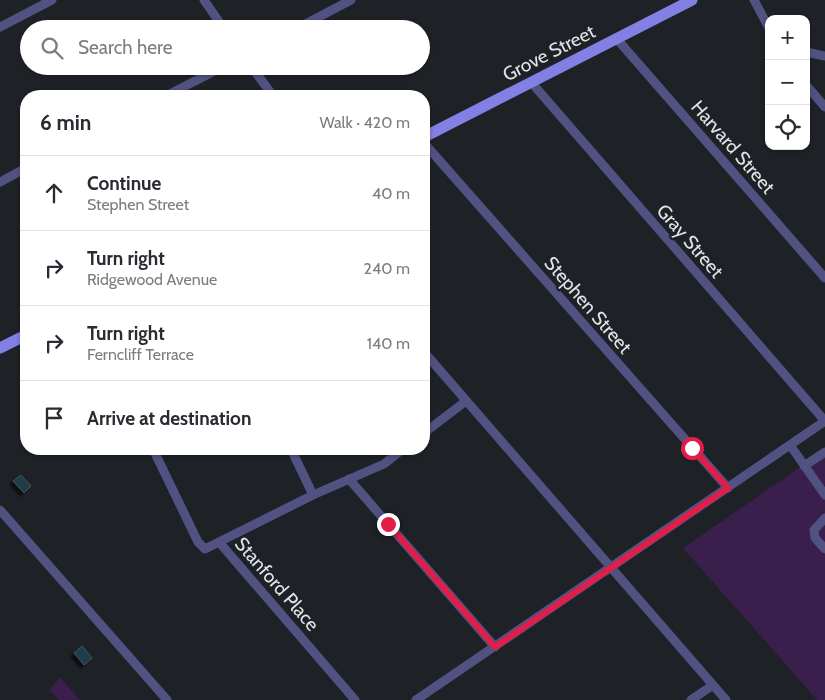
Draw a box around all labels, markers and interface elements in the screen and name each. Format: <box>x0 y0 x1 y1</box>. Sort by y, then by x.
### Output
map controls <box>765 15 810 150</box>
button: + <box>765 15 810 60</box>
search box <box>20 20 430 75</box>
street label: Grove Street <box>499 20 600 86</box>
icon: search <box>38 34 66 62</box>
text: Search here <box>78 36 172 59</box>
button: − <box>765 60 810 105</box>
street label: Harvard Street <box>686 96 780 199</box>
button: locate <box>765 105 810 150</box>
text: 6 min <box>40 110 91 135</box>
text: Walk · 420 m <box>319 113 410 132</box>
text: Continue <box>87 172 161 195</box>
icon: ahead <box>40 179 68 207</box>
text: 40 m <box>372 184 410 203</box>
text: Stephen Street <box>87 195 189 214</box>
street label: Gray Street <box>652 200 729 283</box>
text: Turn right <box>87 247 165 270</box>
street label: Stephen Street <box>540 252 637 359</box>
icon: right <box>40 254 68 282</box>
text: 240 m <box>364 259 410 278</box>
text: Ridgewood Avenue <box>87 270 217 289</box>
text: Turn right <box>87 322 165 345</box>
icon: right <box>40 329 68 357</box>
text: 140 m <box>367 334 410 353</box>
text: Ferncliff Terrace <box>87 345 194 364</box>
icon: arrive <box>40 404 68 432</box>
text: Arrive at destination <box>87 407 251 430</box>
route start <box>681 437 704 460</box>
route end <box>377 513 400 536</box>
street label: Stanford Place <box>230 532 324 636</box>

